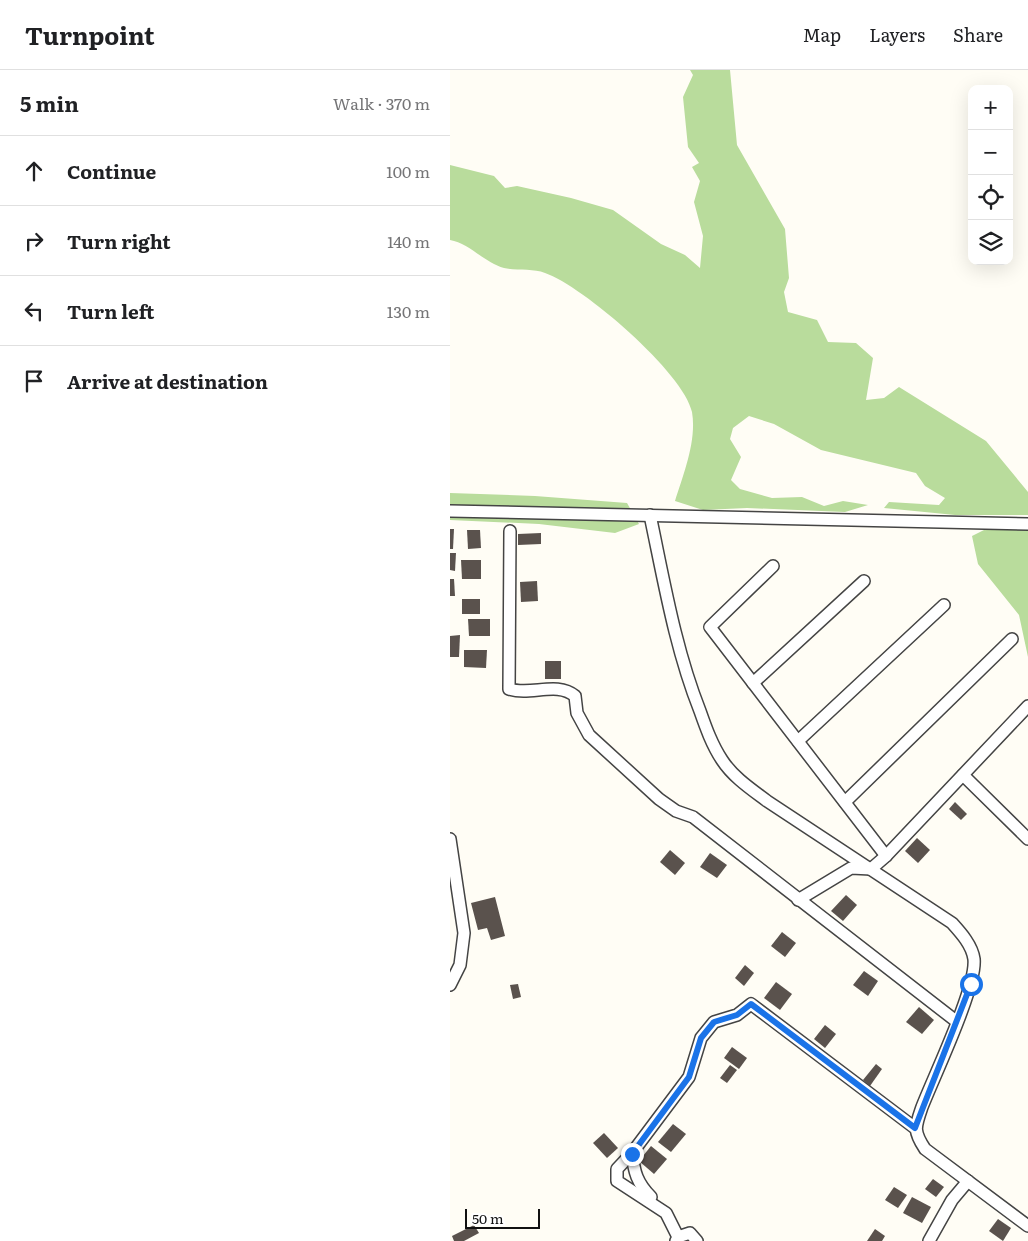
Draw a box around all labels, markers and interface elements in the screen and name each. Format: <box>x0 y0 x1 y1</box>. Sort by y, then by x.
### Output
text: Turnpoint <box>25 17 155 52</box>
text: Map <box>803 21 841 48</box>
text: Layers <box>869 21 925 48</box>
text: Share <box>953 21 1003 48</box>
map controls <box>968 85 1013 265</box>
button: + <box>968 85 1013 130</box>
text: 5 min <box>20 87 79 118</box>
text: Walk · 370 m <box>333 91 430 115</box>
button: − <box>968 130 1013 175</box>
icon: ahead <box>20 157 48 185</box>
text: Continue <box>67 157 156 185</box>
text: 100 m <box>386 159 430 183</box>
button: locate <box>968 175 1013 220</box>
button: layers <box>968 220 1013 265</box>
icon: right <box>20 227 48 255</box>
text: Turn right <box>67 227 171 255</box>
text: 140 m <box>387 229 430 253</box>
icon: left <box>20 297 48 325</box>
text: Turn left <box>67 297 154 325</box>
text: 130 m <box>387 299 430 323</box>
icon: arrive <box>20 367 48 395</box>
text: Arrive at destination <box>67 367 268 395</box>
route start <box>960 973 983 996</box>
route end <box>621 1143 644 1166</box>
scale bar <box>465 1206 540 1229</box>
text: 50 m <box>472 1208 504 1228</box>

